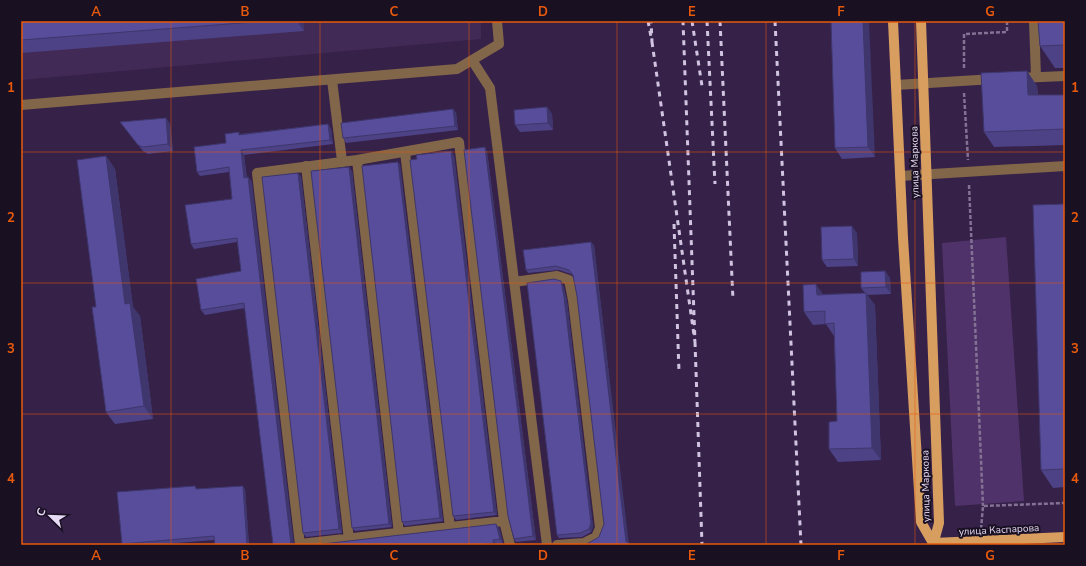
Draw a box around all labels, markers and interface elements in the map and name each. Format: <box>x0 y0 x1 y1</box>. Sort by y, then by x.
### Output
text: A <box>91 3 101 21</box>
text: B <box>241 3 250 21</box>
text: C <box>390 3 399 21</box>
text: D <box>538 3 548 21</box>
text: E <box>688 3 696 21</box>
text: F <box>837 3 845 21</box>
text: G <box>985 3 995 21</box>
text: 1 <box>7 79 15 97</box>
text: 1 <box>1071 79 1079 97</box>
street label: улица Маркова <box>907 126 923 198</box>
text: 2 <box>7 209 15 227</box>
text: 2 <box>1071 209 1079 227</box>
text: 3 <box>7 340 15 358</box>
text: 3 <box>1071 340 1079 358</box>
street label: улица Маркова <box>918 450 934 522</box>
text: 4 <box>7 470 15 488</box>
text: 4 <box>1071 470 1079 488</box>
north arrow <box>30 496 70 536</box>
text: С <box>33 505 50 519</box>
street label: улица Каспарова <box>958 521 1040 539</box>
text: A <box>91 547 101 565</box>
text: B <box>241 547 250 565</box>
text: C <box>390 547 399 565</box>
text: D <box>538 547 548 565</box>
text: E <box>688 547 696 565</box>
text: F <box>837 547 845 565</box>
text: G <box>985 547 995 565</box>

